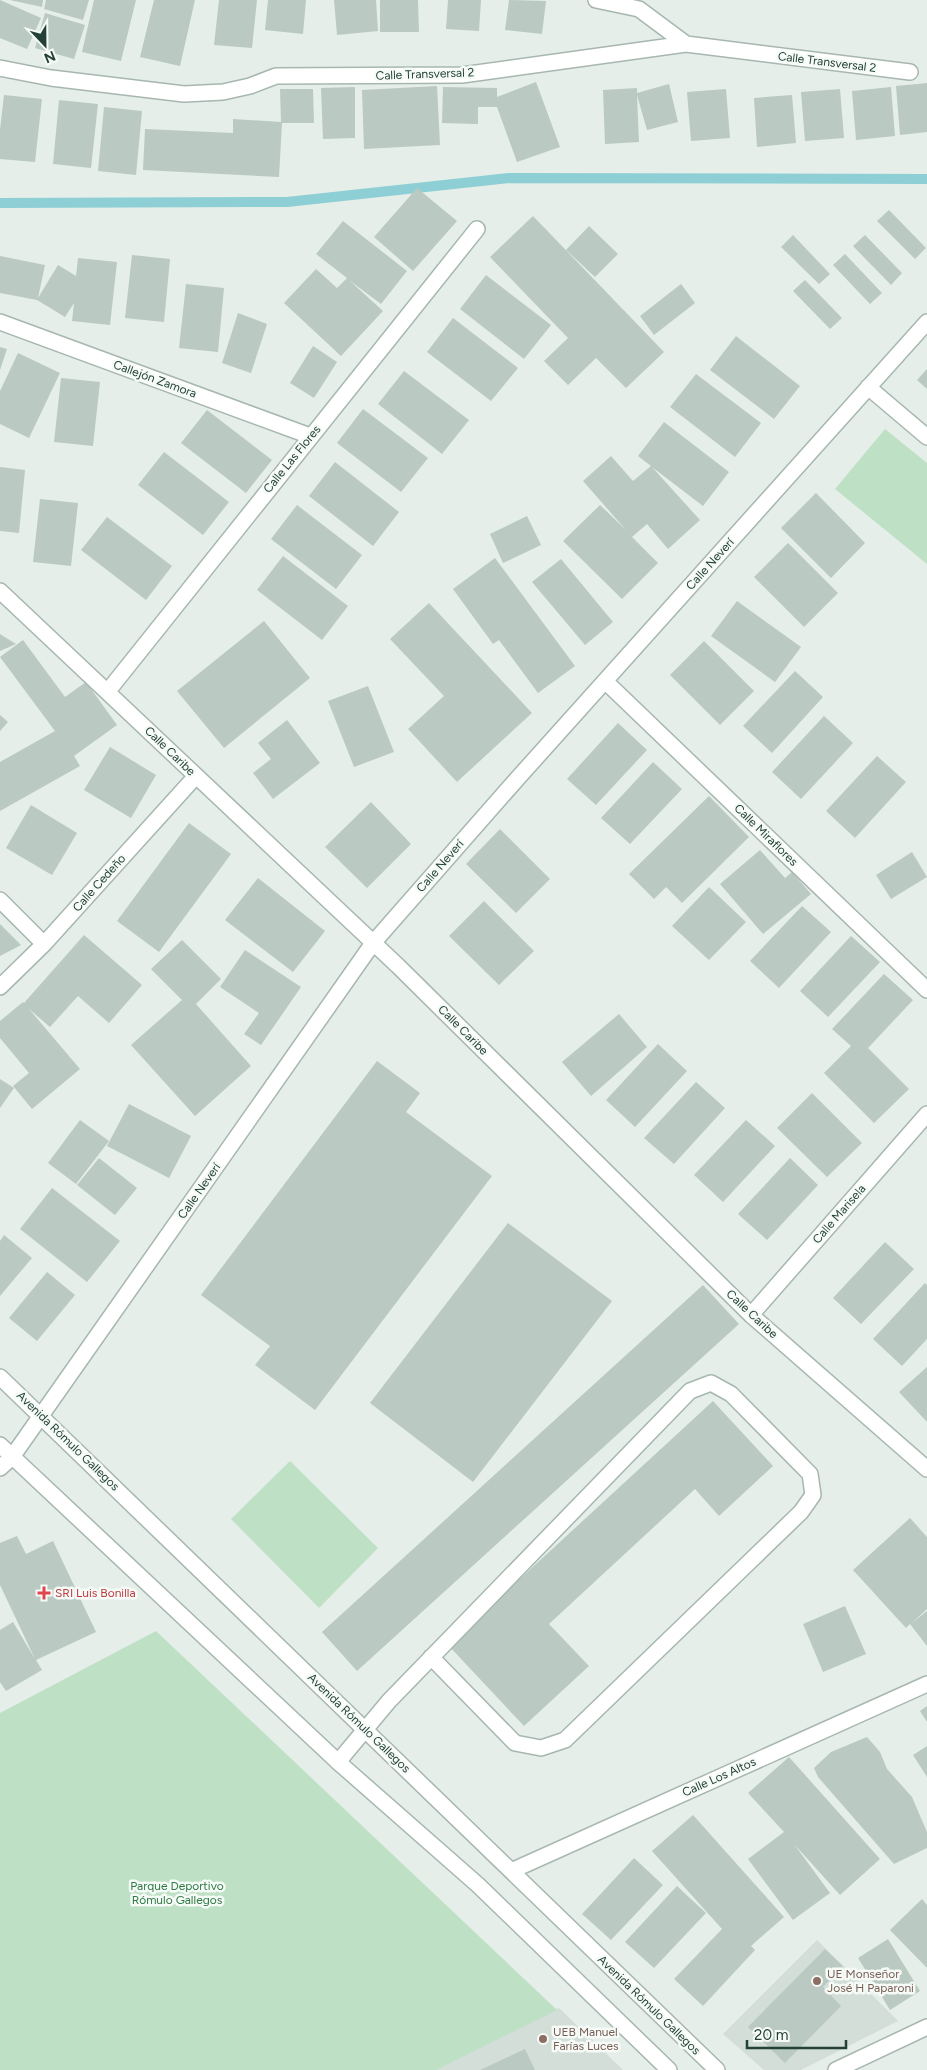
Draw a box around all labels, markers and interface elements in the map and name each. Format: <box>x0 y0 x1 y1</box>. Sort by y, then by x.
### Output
north arrow <box>20 20 70 70</box>
text: N <box>41 47 58 66</box>
street label: Calle Transversal 2 <box>777 49 877 75</box>
street label: Calle Transversal 2 <box>375 65 475 83</box>
street label: Callejón Zamora <box>111 357 199 401</box>
street label: Calle Las Flores <box>261 422 324 496</box>
street label: Calle Neverí <box>683 534 738 593</box>
street label: Calle Caribe <box>142 723 198 779</box>
street label: Calle Miraflores <box>731 801 801 869</box>
street label: Calle Neverí <box>413 836 467 895</box>
street label: Calle Cedeño <box>70 852 128 914</box>
street label: Calle Caribe <box>435 1002 491 1058</box>
street label: Calle Neverí <box>175 1159 224 1222</box>
street label: Calle Marisela <box>810 1182 868 1246</box>
street label: Calle Caribe <box>724 1287 781 1342</box>
street label: Avenida Rómulo Gallegos <box>14 1388 122 1494</box>
marker: SRI Luis Bonilla <box>37 1586 51 1600</box>
place label: SRI Luis Bonilla <box>55 1586 136 1600</box>
street label: Avenida Rómulo Gallegos <box>305 1670 413 1776</box>
street label: Calle Los Altos <box>680 1754 758 1799</box>
park label: Parque Deportivo Rómulo Gallegos <box>130 1879 224 1907</box>
street label: Avenida Rómulo Gallegos <box>595 1952 703 2058</box>
place label: UE Monseñor José H Paparoni <box>827 1967 914 1995</box>
marker: UE Monseñor José H Paparoni <box>811 1975 823 1987</box>
scale bar <box>747 2018 846 2050</box>
place label: UEB Manuel Farías Luces <box>553 2025 619 2053</box>
text: 20 m <box>754 2026 788 2044</box>
marker: UEB Manuel Farías Luces <box>537 2033 549 2045</box>

